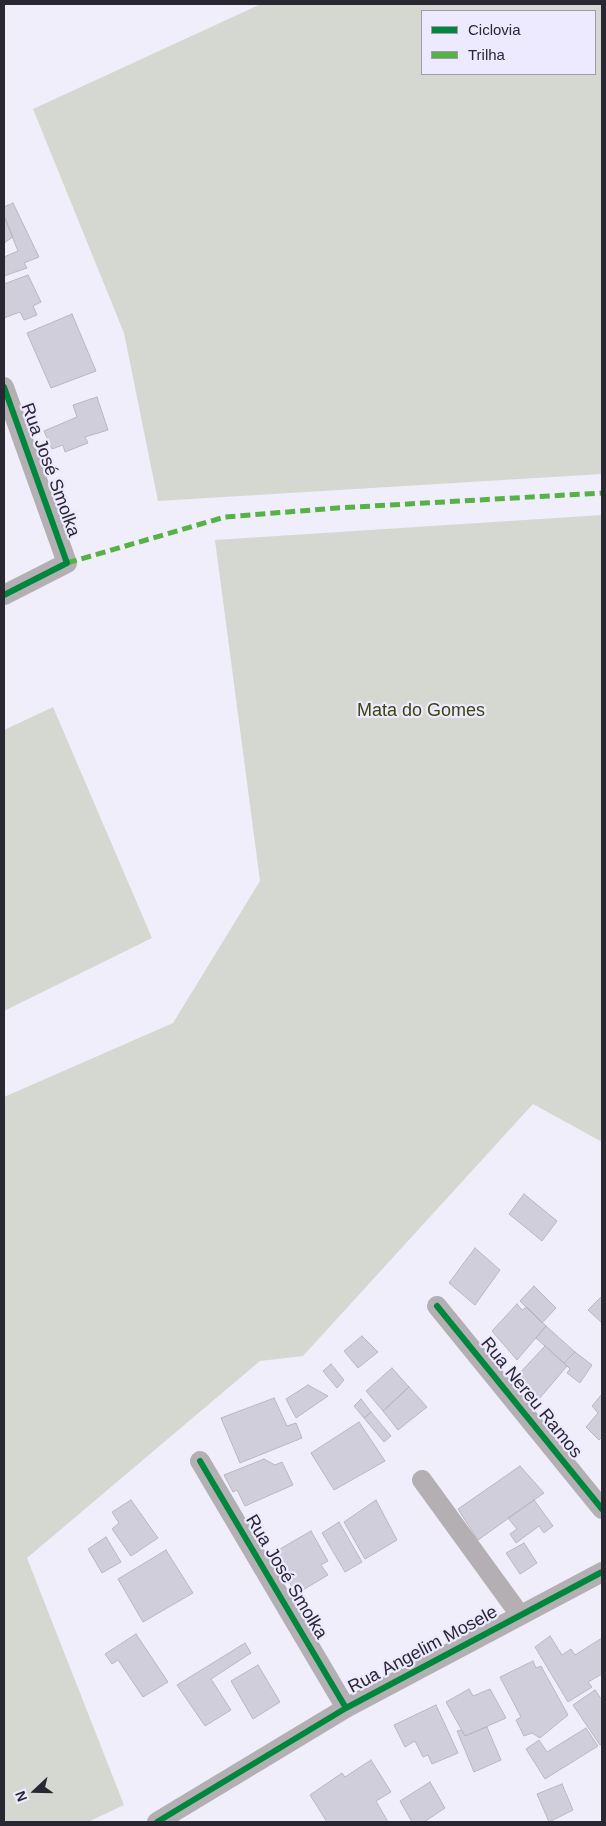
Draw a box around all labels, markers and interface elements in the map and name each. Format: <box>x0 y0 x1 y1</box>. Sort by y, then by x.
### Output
legend <box>421 10 596 75</box>
text: Ciclovia <box>468 21 521 38</box>
text: Trilha <box>468 46 505 63</box>
street label: Rua José Smolka <box>16 400 84 540</box>
park label: Mata do Gomes <box>357 700 485 722</box>
street label: Rua Nereu Ramos <box>476 1333 586 1463</box>
street label: Rua José Smolka <box>240 1511 332 1643</box>
street label: Rua Angelim Mosele <box>345 1601 501 1699</box>
north arrow <box>10 1766 60 1816</box>
text: N <box>12 1789 30 1804</box>

